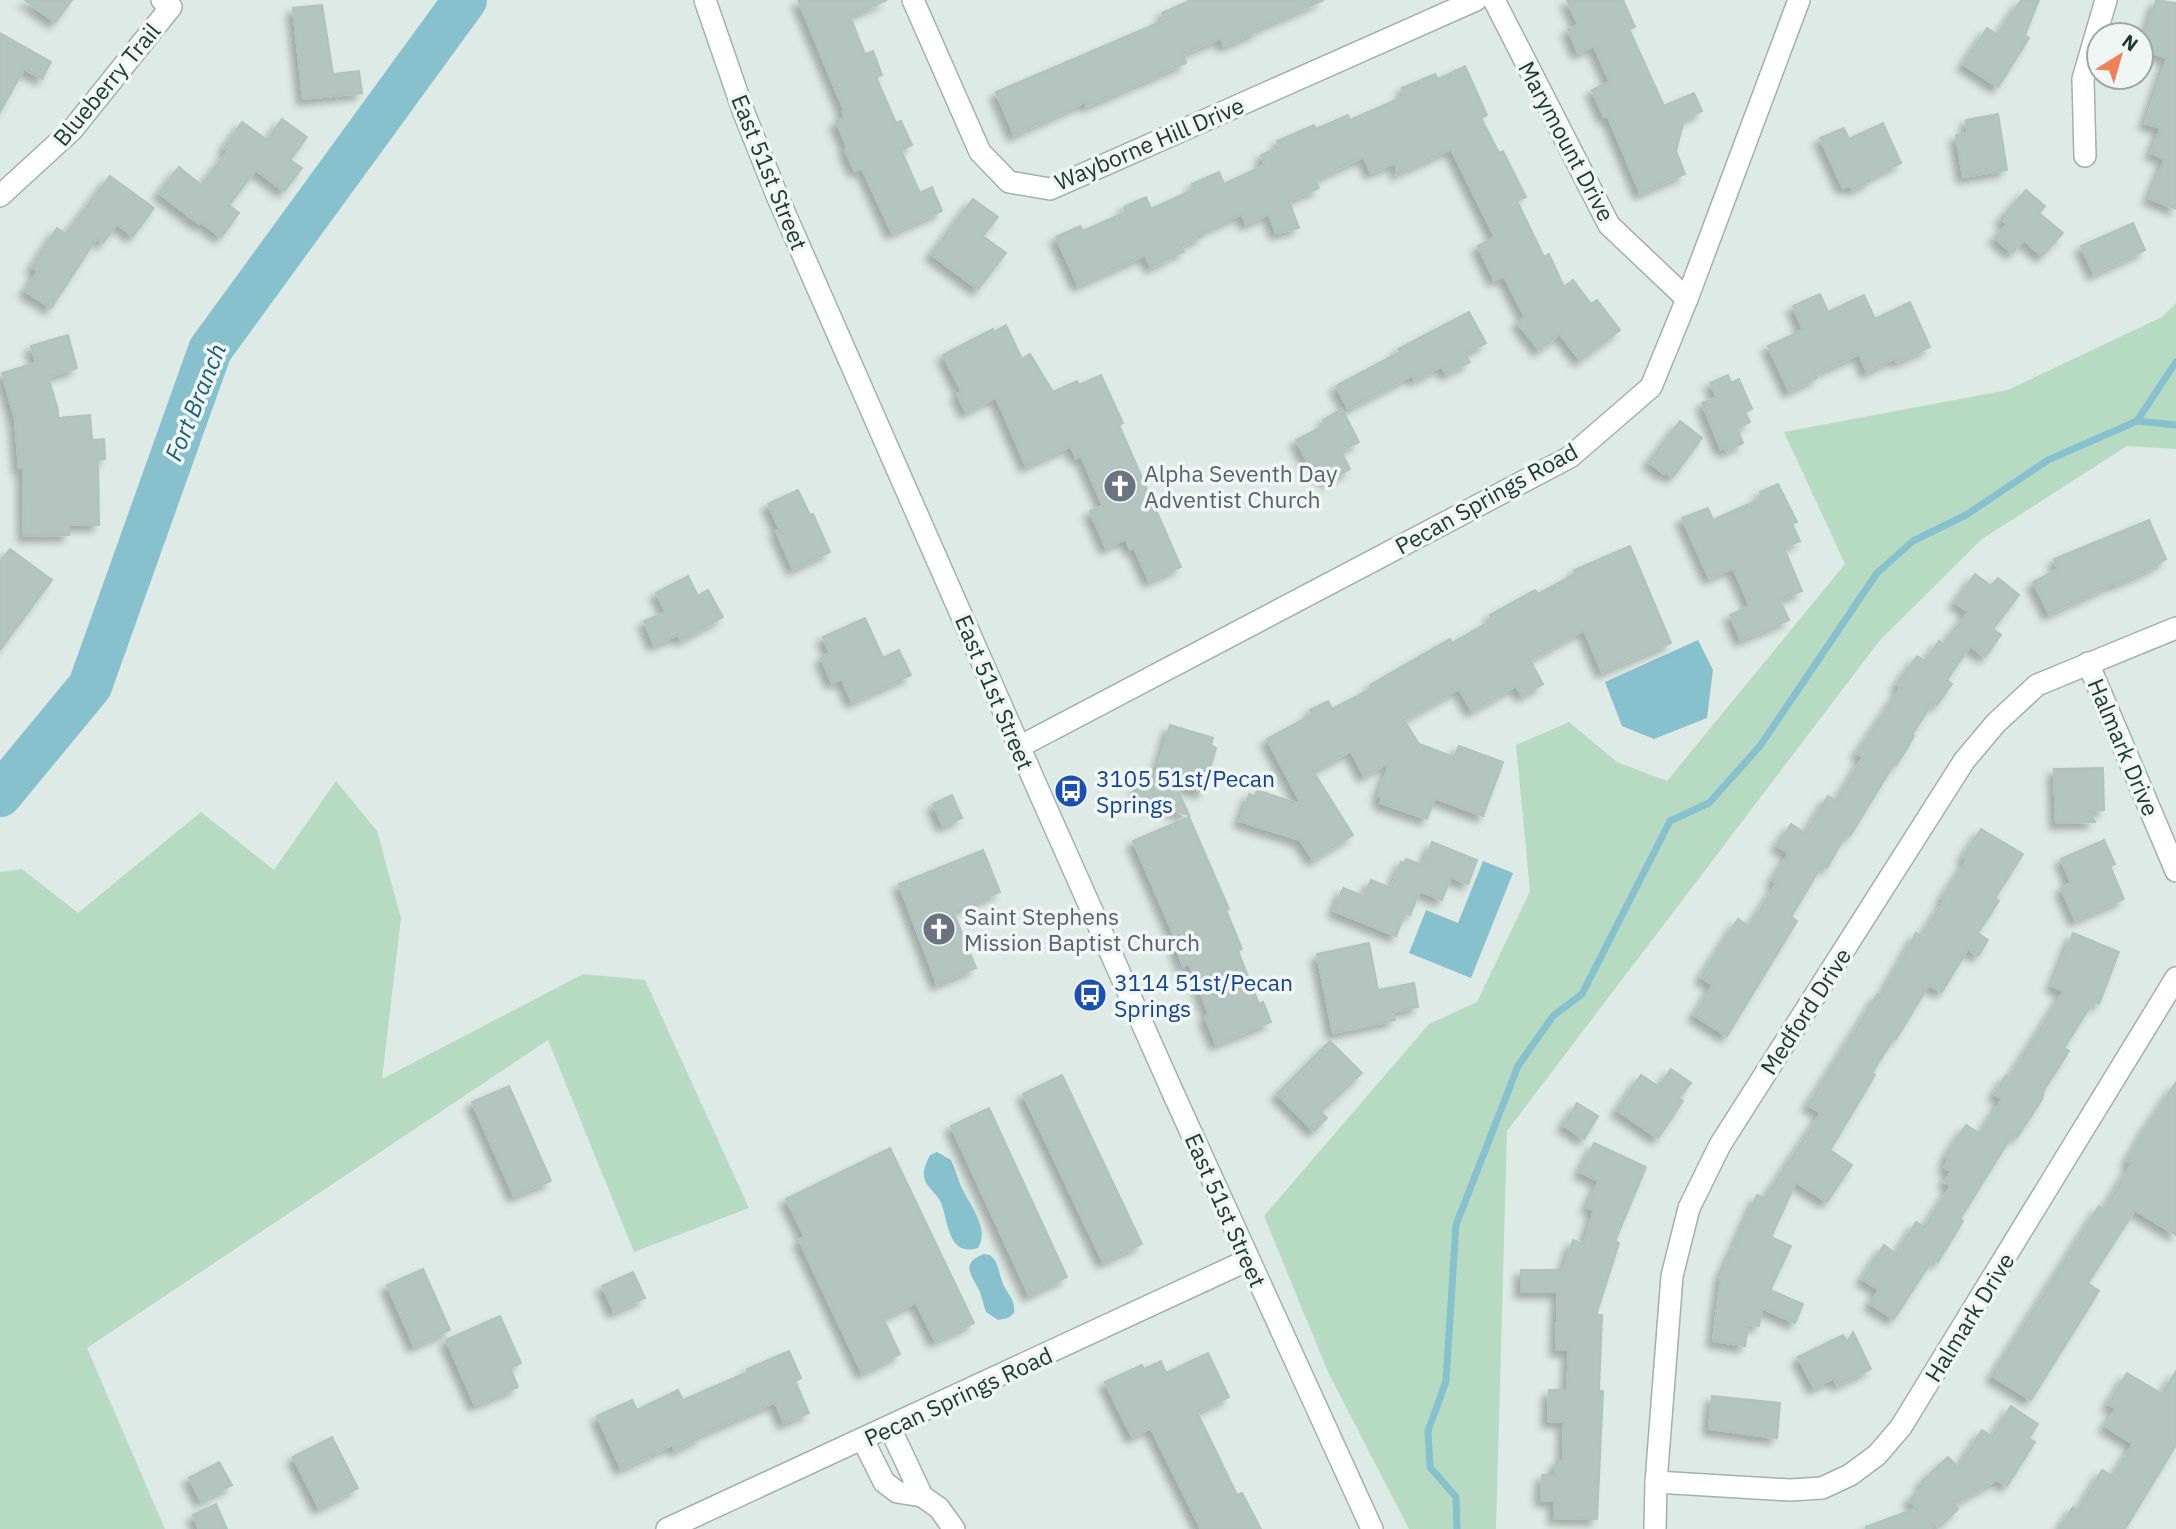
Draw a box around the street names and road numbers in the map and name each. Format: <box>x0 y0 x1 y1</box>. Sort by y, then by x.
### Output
street label: Blueberry Trail <box>46 16 166 152</box>
street label: Marymount Drive <box>1512 56 1622 226</box>
street label: East 51st Street <box>725 90 815 254</box>
street label: Wayborne Hill Drive <box>1050 90 1248 196</box>
street label: Pecan Springs Road <box>1389 435 1583 561</box>
street label: East 51st Street <box>949 610 1041 774</box>
street label: Halmark Drive <box>2082 674 2166 820</box>
street label: Medford Drive <box>1753 942 1857 1080</box>
street label: East 51st Street <box>1179 1128 1273 1292</box>
street label: Halmark Drive <box>1917 1247 2021 1387</box>
street label: Pecan Springs Road <box>859 1339 1057 1453</box>

